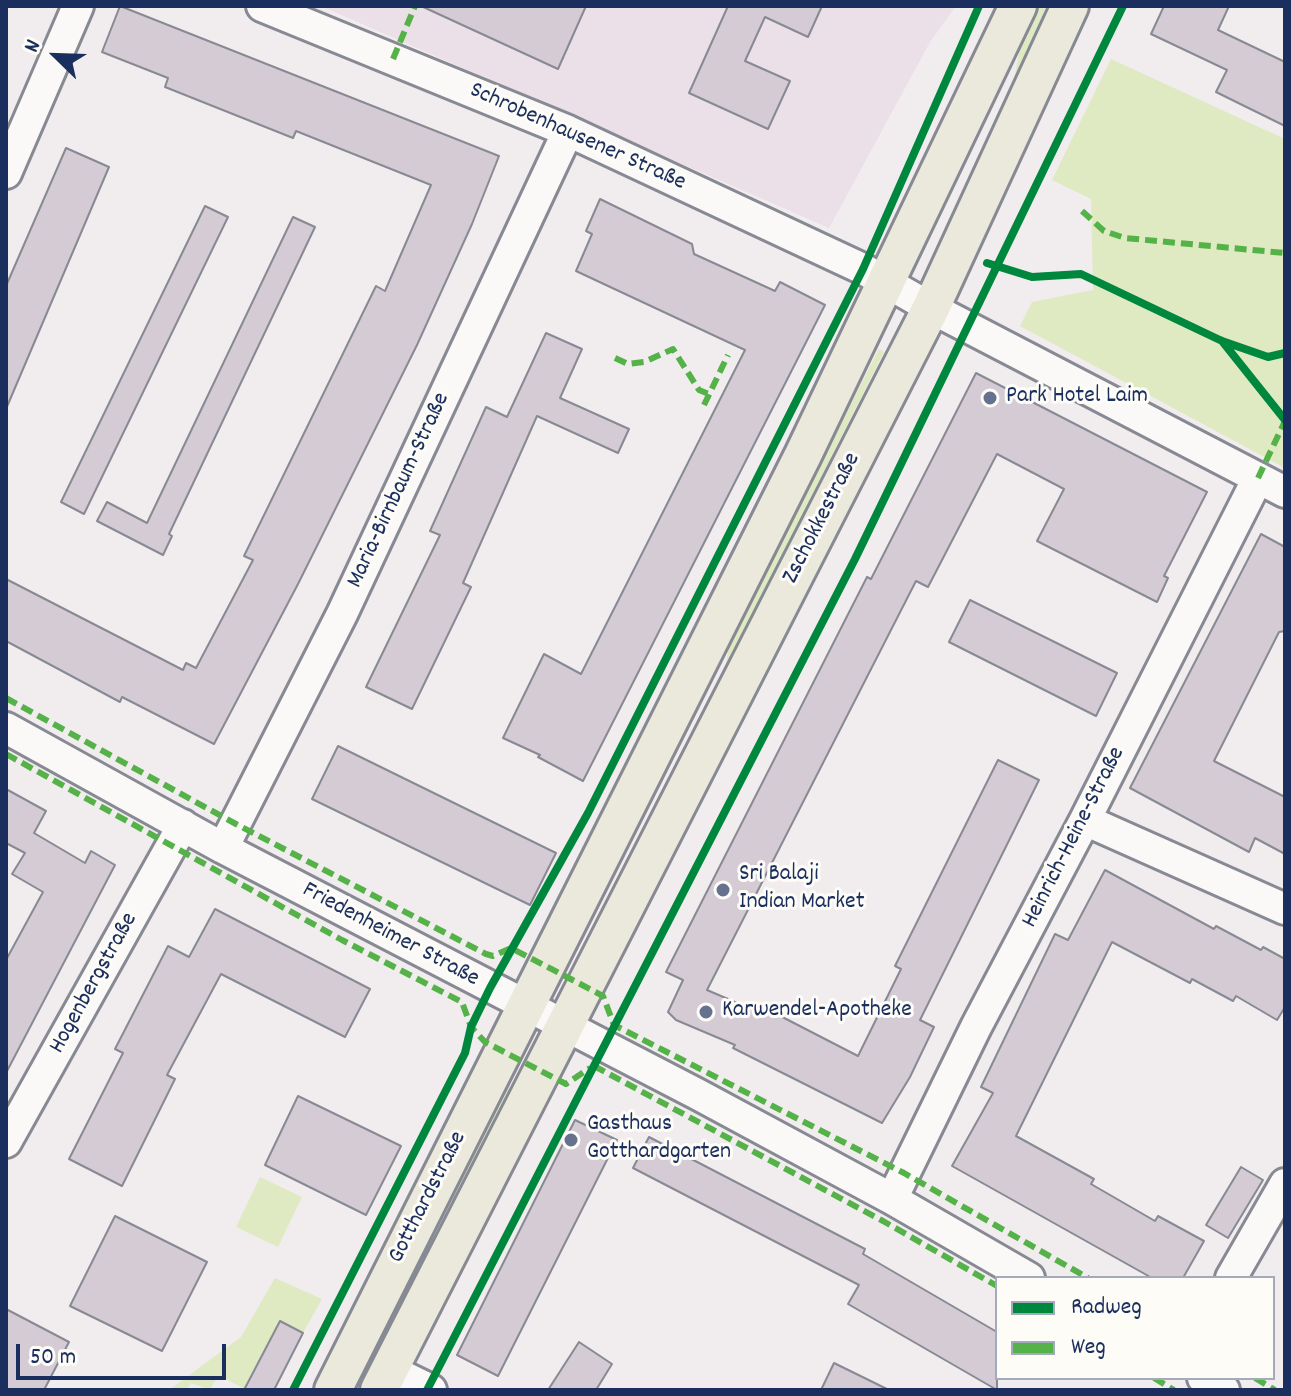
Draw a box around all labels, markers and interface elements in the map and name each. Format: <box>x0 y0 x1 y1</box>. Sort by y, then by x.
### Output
north arrow <box>16 16 96 96</box>
text: N <box>17 35 50 57</box>
street label: Schrobenhausener Straße <box>464 77 690 199</box>
place label: Park Hotel Laim <box>1006 384 1148 412</box>
street label: Maria-Birnbaum-Straße <box>342 389 458 593</box>
marker: Park Hotel Laim <box>981 389 999 407</box>
street label: Zschokkestraße <box>778 449 868 589</box>
street label: Heinrich-Heine-Straße <box>1017 743 1133 933</box>
place label: Sri Balaji Indian Market <box>739 862 864 918</box>
street label: Friedenheimer Straße <box>297 877 483 995</box>
marker: Sri Balaji Indian Market <box>714 881 732 899</box>
street label: Hogenbergstraße <box>44 909 146 1059</box>
place label: Karwendel-Apotheke <box>722 998 912 1026</box>
marker: Karwendel-Apotheke <box>697 1003 715 1021</box>
place label: Gasthaus Gotthardgarten <box>587 1112 731 1168</box>
street label: Gotthardstraße <box>383 1127 475 1269</box>
marker: Gasthaus Gotthardgarten <box>562 1131 580 1149</box>
legend <box>995 1276 1275 1380</box>
text: Radweg <box>1071 1291 1142 1325</box>
scale bar <box>20 1328 230 1378</box>
text: Weg <box>1071 1331 1106 1365</box>
text: 50 m <box>30 1341 76 1375</box>

